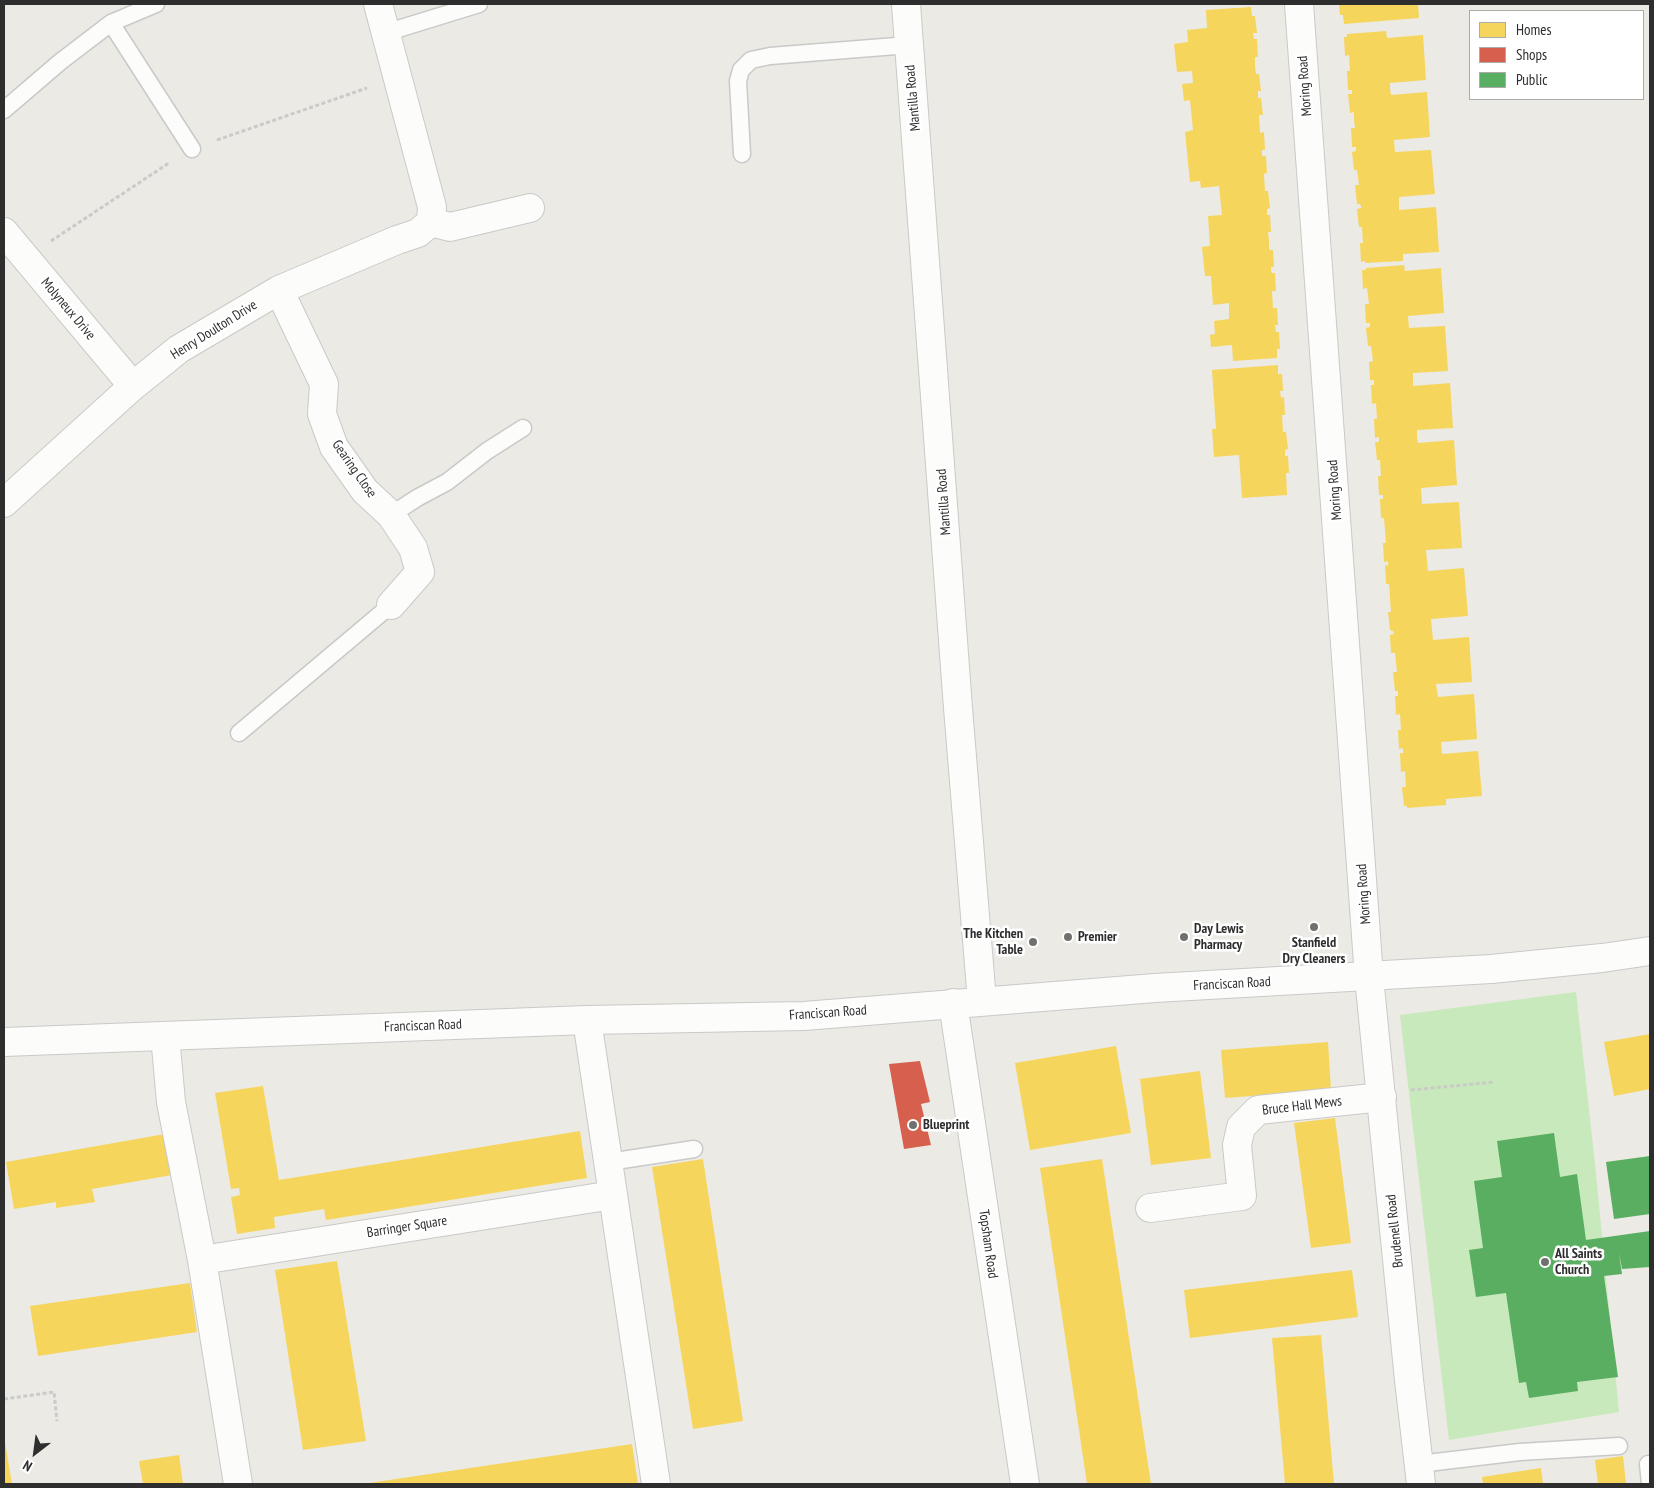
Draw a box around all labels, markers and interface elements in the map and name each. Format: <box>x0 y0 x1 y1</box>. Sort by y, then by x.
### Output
legend <box>1469 10 1644 100</box>
text: Homes <box>1516 20 1552 39</box>
text: Shops <box>1516 45 1547 64</box>
street label: Moring Road <box>1294 55 1316 117</box>
street label: Mantilla Road <box>902 64 924 132</box>
text: Public <box>1516 70 1547 89</box>
street label: Molyneux Drive <box>37 275 99 343</box>
street label: Henry Doulton Drive <box>168 297 260 363</box>
street label: Gearing Close <box>328 437 380 501</box>
street label: Moring Road <box>1324 459 1346 521</box>
street label: Mantilla Road <box>933 468 955 536</box>
street label: Moring Road <box>1353 863 1375 925</box>
place label: Day Lewis Pharmacy <box>1194 921 1244 954</box>
marker: Stanfield Dry Cleaners <box>1308 921 1320 933</box>
place label: The Kitchen Table <box>963 926 1023 959</box>
place label: Premier <box>1078 929 1117 945</box>
marker: Premier <box>1062 931 1074 943</box>
marker: Day Lewis Pharmacy <box>1178 931 1190 943</box>
place label: Stanfield Dry Cleaners <box>1283 935 1345 968</box>
marker: The Kitchen Table <box>1027 936 1039 948</box>
street label: Franciscan Road <box>1193 974 1271 994</box>
street label: Franciscan Road <box>789 1002 867 1024</box>
street label: Franciscan Road <box>384 1016 462 1036</box>
street label: Bruce Hall Mews <box>1261 1093 1343 1119</box>
place label: Blueprint <box>923 1117 969 1133</box>
marker: Blueprint <box>907 1119 919 1131</box>
street label: Brudenell Road <box>1383 1193 1407 1269</box>
street label: Topsham Road <box>975 1208 1001 1280</box>
street label: Barringer Square <box>366 1212 448 1242</box>
place label: All Saints Church <box>1555 1246 1602 1278</box>
marker: All Saints Church <box>1539 1256 1551 1268</box>
north arrow <box>10 1428 60 1478</box>
text: N <box>20 1456 35 1476</box>

